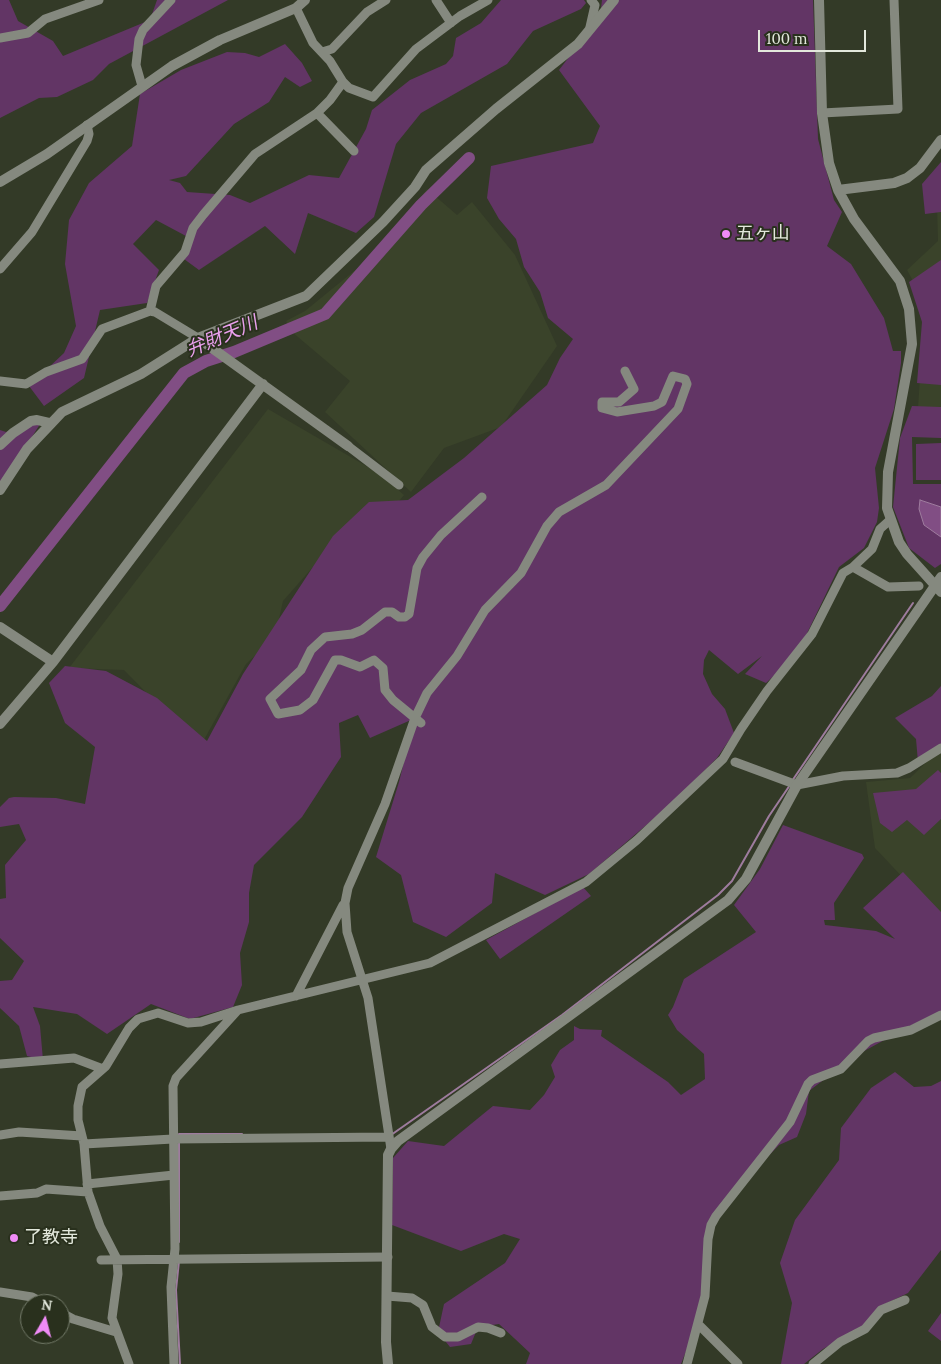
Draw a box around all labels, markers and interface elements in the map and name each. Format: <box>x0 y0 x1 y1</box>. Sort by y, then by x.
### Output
scale bar <box>761 20 868 52</box>
text: 100 m <box>766 29 807 48</box>
place label: 五ヶ山 <box>736 223 790 245</box>
marker: 五ヶ山 <box>720 228 732 240</box>
water label: 弁財天川 <box>183 312 261 362</box>
place label: 了教寺 <box>24 1227 78 1249</box>
marker: 了教寺 <box>8 1232 20 1244</box>
north arrow <box>20 1294 70 1344</box>
text: N <box>40 1295 54 1315</box>

